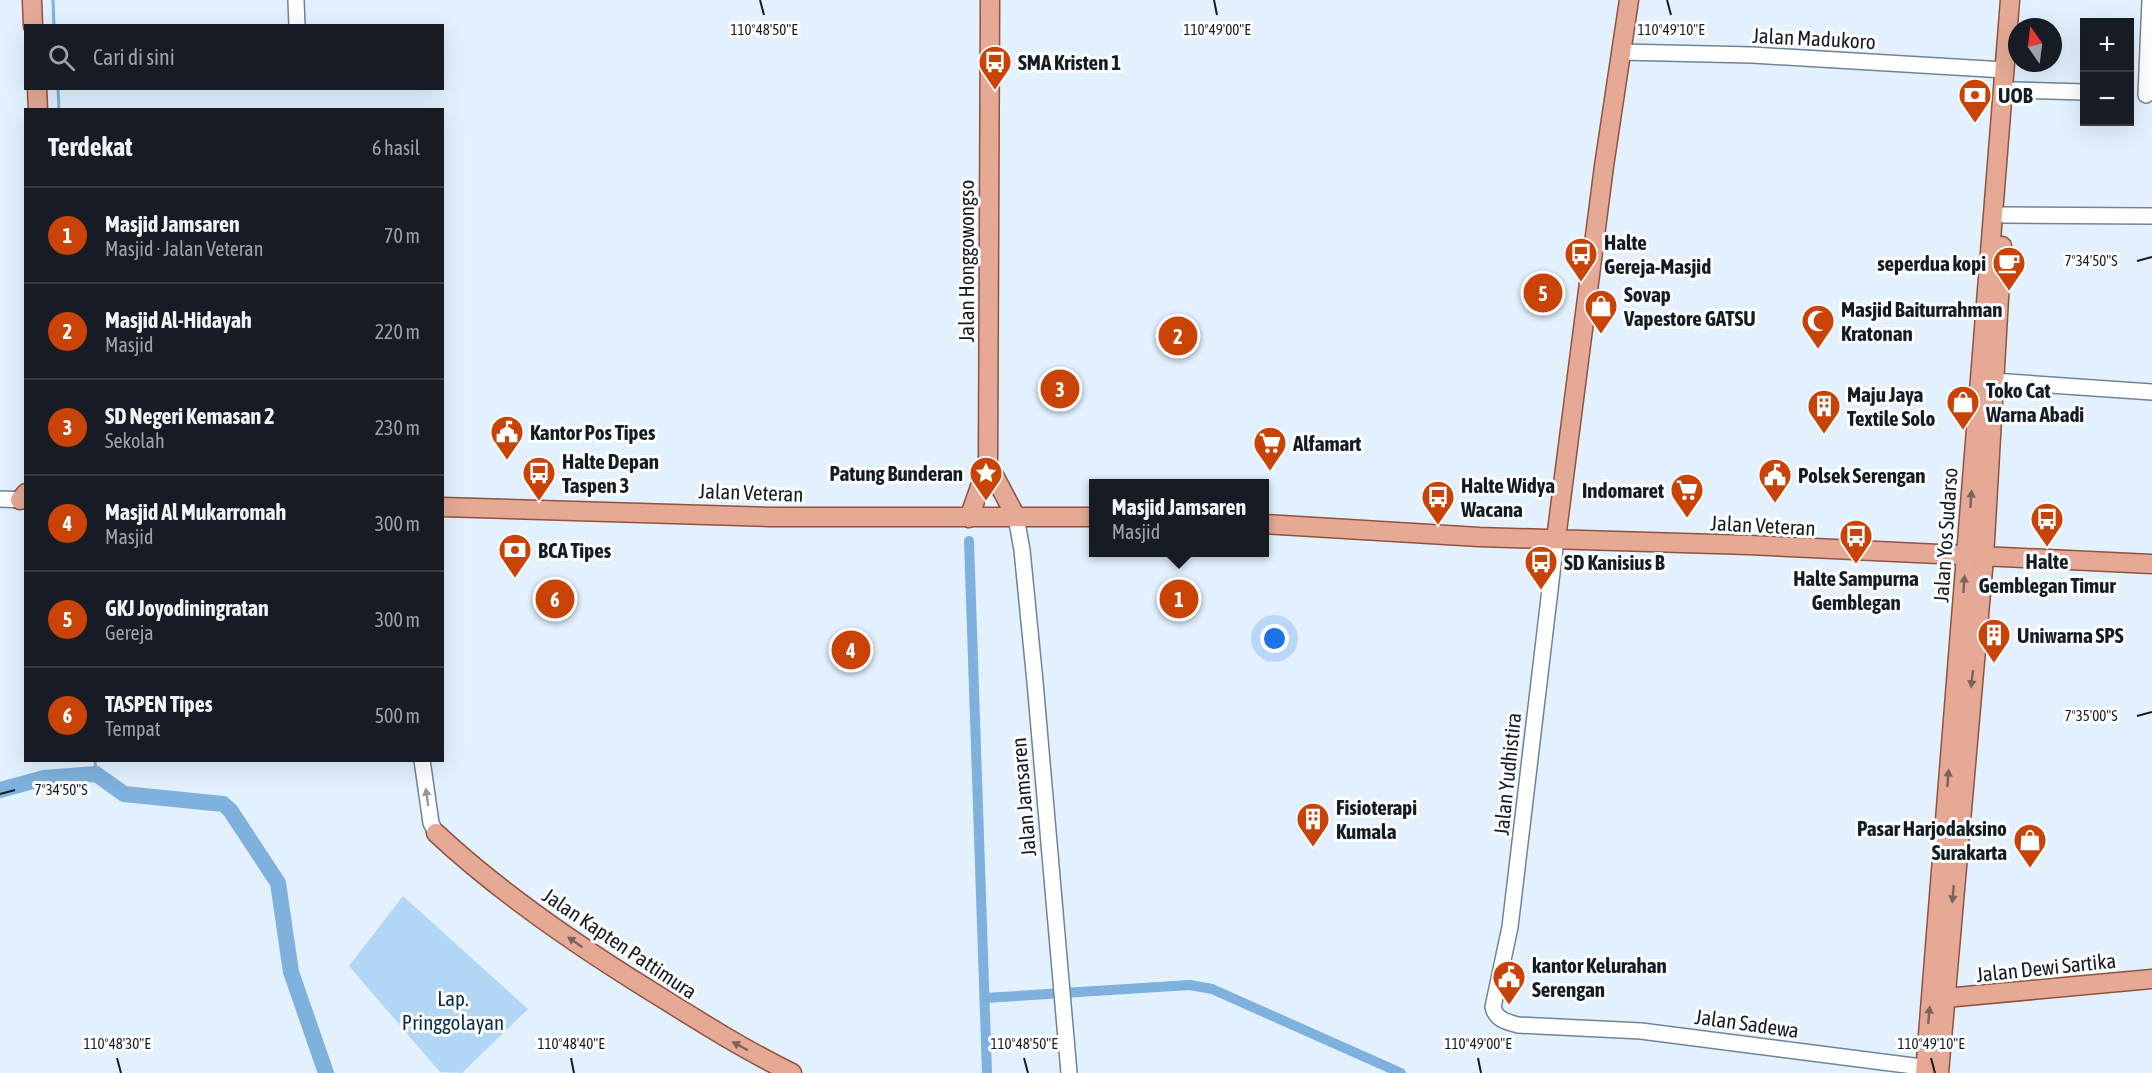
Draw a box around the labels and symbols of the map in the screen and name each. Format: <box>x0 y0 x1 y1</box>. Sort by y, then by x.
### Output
north arrow <box>2008 18 2062 72</box>
text: 110°48'50"E <box>730 21 798 38</box>
text: 110°49'00"E <box>1183 21 1251 38</box>
text: 110°49'10"E <box>1637 21 1705 38</box>
street label: Jalan Madukoro <box>1752 23 1876 53</box>
bus stop icon: SMA Kristen 1 <box>977 44 1013 91</box>
place label: SMA Kristen 1 <box>1018 50 1121 74</box>
bank icon: UOB <box>1957 77 1993 124</box>
place label: UOB <box>1998 83 2033 107</box>
street label: Jalan Honggowongso <box>954 180 978 342</box>
place label: Halte Gereja-Masjid <box>1604 230 1711 278</box>
bus stop icon: Halte Gereja-Masjid <box>1563 236 1599 283</box>
cafe icon: seperdua kopi <box>1991 245 2027 292</box>
place label: seperdua kopi <box>1877 251 1986 275</box>
text: 7°34'50"S <box>2064 252 2118 269</box>
pin: 5 <box>1524 270 1562 316</box>
place label: Sovap Vapestore GATSU <box>1623 282 1756 330</box>
shop icon: Sovap Vapestore GATSU <box>1583 288 1619 335</box>
place label: Masjid Baiturrahman Kratonan <box>1841 297 2002 345</box>
mosque icon: Masjid Baiturrahman Kratonan <box>1800 303 1836 350</box>
pin: 2 <box>1158 314 1198 358</box>
pin: 3 <box>1040 366 1080 412</box>
place label: Toko Cat Warna Abadi <box>1985 378 2084 426</box>
place label: Maju Jaya Textile Solo <box>1847 382 1935 430</box>
shop icon: Toko Cat Warna Abadi <box>1945 384 1981 431</box>
building icon: Maju Jaya Textile Solo <box>1806 388 1842 435</box>
public building icon: Kantor Pos Tipes <box>489 414 525 461</box>
place label: Kantor Pos Tipes <box>530 420 656 444</box>
supermarket icon: Alfamart <box>1252 425 1288 472</box>
place label: Alfamart <box>1292 431 1361 455</box>
place label: Halte Depan Taspen 3 <box>562 449 659 497</box>
bus stop icon: Halte Depan Taspen 3 <box>521 455 557 502</box>
place icon: Patung Bunderan <box>968 455 1004 502</box>
public building icon: Polsek Serengan <box>1757 457 1793 504</box>
place label: Patung Bunderan <box>830 461 963 485</box>
place label: Polsek Serengan <box>1798 463 1925 487</box>
street label: Jalan Yos Sudarso <box>1928 467 1962 603</box>
supermarket icon: Indomaret <box>1669 472 1705 519</box>
place label: Halte Widya Wacana <box>1460 473 1555 521</box>
street label: Jalan Veteran <box>698 478 804 506</box>
place label: Indomaret <box>1582 478 1664 502</box>
bus stop icon: Halte Widya Wacana <box>1420 479 1456 526</box>
one-way arrow <box>1966 489 1975 508</box>
bus stop icon: Halte Gemblegan Timur <box>2029 501 2065 548</box>
street label: Jalan Veteran <box>1710 510 1816 540</box>
bus stop icon: Halte Sampurna Gemblegan <box>1838 518 1874 565</box>
bank icon: BCA Tipes <box>497 532 533 579</box>
place label: BCA Tipes <box>538 538 612 562</box>
bus stop icon: SD Kanisius B <box>1523 544 1559 591</box>
place label: Halte Gemblegan Timur <box>1978 549 2116 597</box>
place label: SD Kanisius B <box>1564 550 1665 574</box>
place label: Halte Sampurna Gemblegan <box>1793 566 1919 614</box>
one-way arrow <box>1960 575 1969 594</box>
pin: 6 <box>536 576 574 622</box>
pin: 1 <box>1160 576 1198 622</box>
building icon: Uniwarna SPS <box>1976 617 2012 664</box>
place label: Uniwarna SPS <box>2017 623 2124 647</box>
your location <box>1260 624 1289 653</box>
pin: 4 <box>832 628 870 672</box>
one-way arrow <box>1967 670 1977 689</box>
text: 7°35'00"S <box>2064 707 2118 724</box>
street label: Jalan Yudhistira <box>1489 711 1525 837</box>
street label: Jalan Jamsaren <box>1006 736 1040 858</box>
one-way arrow <box>1943 769 1952 788</box>
text: 7°34'50"S <box>34 781 88 798</box>
one-way arrow <box>423 788 432 807</box>
place label: Fisioterapi Kumala <box>1336 795 1417 843</box>
building icon: Fisioterapi Kumala <box>1295 801 1331 848</box>
place label: Pasar Harjodaksino Surakarta <box>1857 816 2007 864</box>
shop icon: Pasar Harjodaksino Surakarta <box>2012 822 2048 869</box>
street label: Jalan Kapten Pattimura <box>539 883 701 1003</box>
one-way arrow <box>1949 885 1958 904</box>
one-way arrow <box>568 936 584 948</box>
street label: Jalan Dewi Sartika <box>1975 948 2117 986</box>
place label: kantor Kelurahan Serengan <box>1532 953 1667 1001</box>
public building icon: kantor Kelurahan Serengan <box>1491 959 1527 1006</box>
park label: Lap. Pringgolayan <box>402 986 504 1034</box>
street label: Jalan Sadewa <box>1693 1004 1801 1042</box>
one-way arrow <box>1925 1005 1934 1024</box>
text: 110°48'30"E <box>83 1035 151 1052</box>
text: 110°48'40"E <box>537 1035 605 1052</box>
text: 110°48'50"E <box>990 1035 1058 1052</box>
text: 110°49'00"E <box>1444 1035 1512 1052</box>
text: 110°49'10"E <box>1897 1035 1965 1052</box>
one-way arrow <box>731 1041 748 1051</box>

